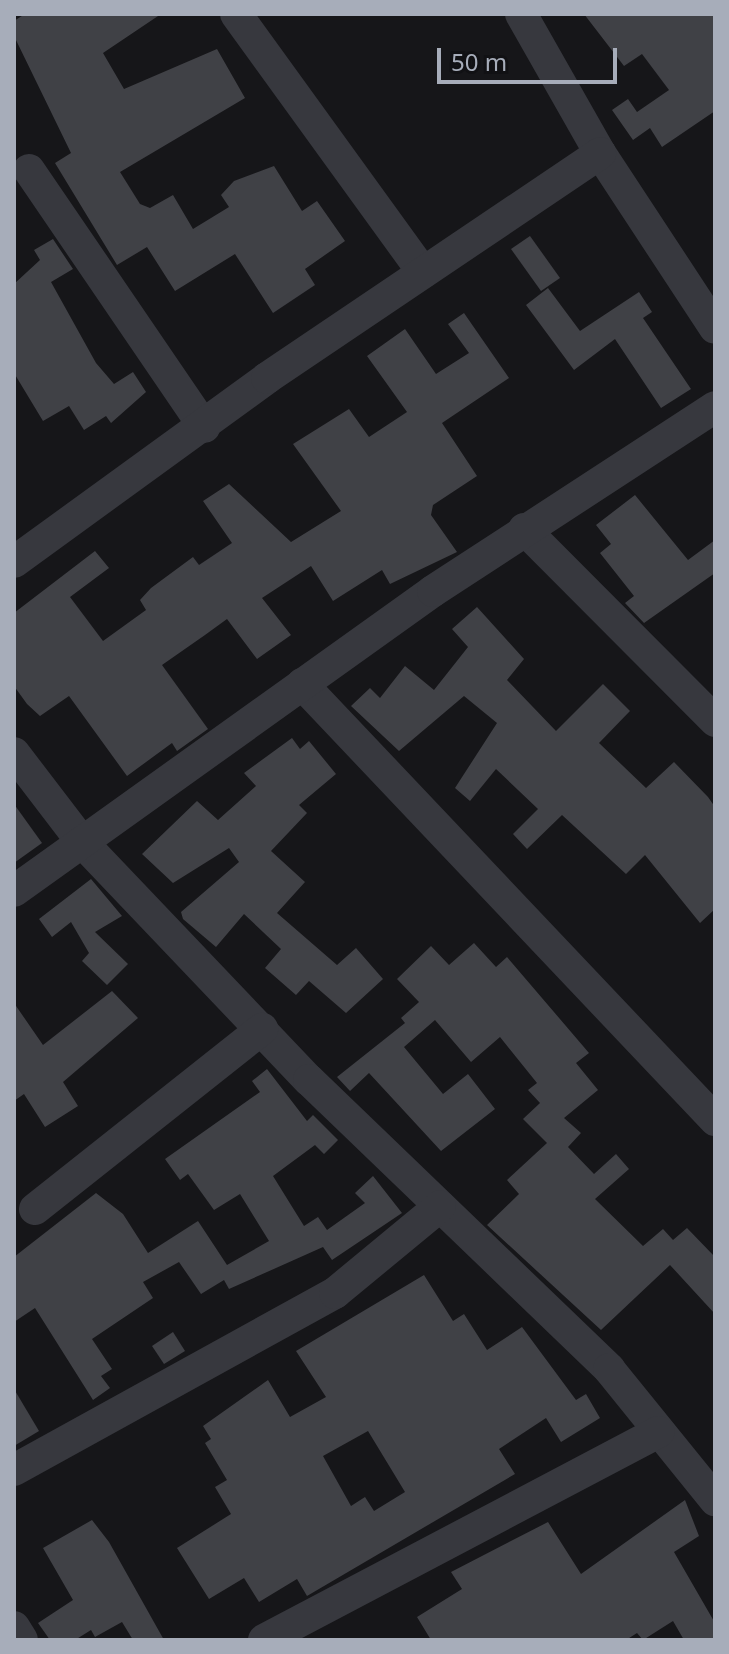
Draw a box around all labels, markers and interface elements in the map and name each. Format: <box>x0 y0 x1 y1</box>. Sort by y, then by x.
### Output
scale bar <box>441 32 621 82</box>
text: 50 m <box>451 45 507 78</box>

